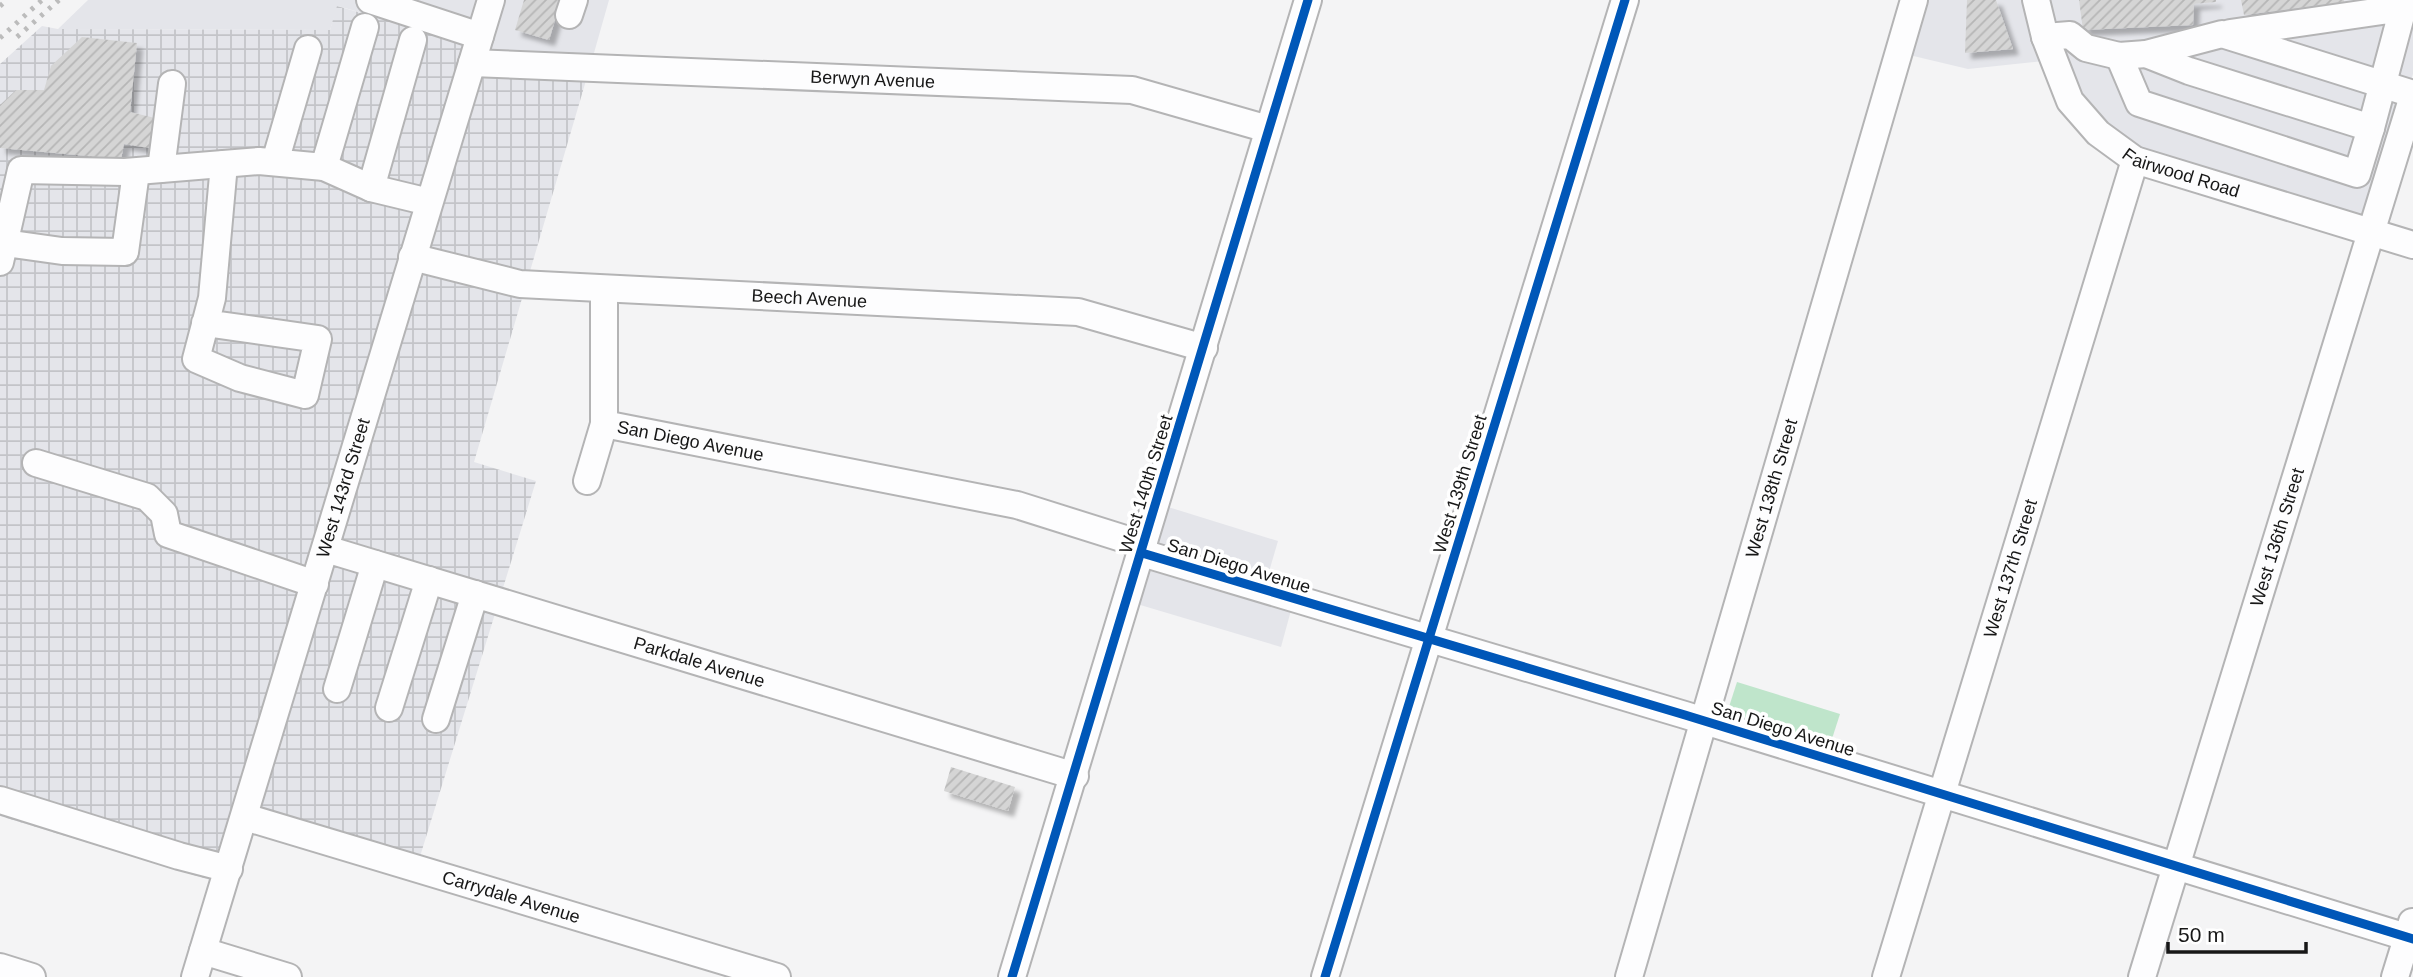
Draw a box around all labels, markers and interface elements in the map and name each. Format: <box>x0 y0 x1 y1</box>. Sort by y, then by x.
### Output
street label: Berwyn Avenue <box>810 67 935 92</box>
street label: Fairwood Road <box>2118 144 2242 201</box>
street label: Beech Avenue <box>751 286 868 311</box>
street label: West 140th Street <box>1115 412 1177 556</box>
street label: West 139th Street <box>1429 412 1491 556</box>
street label: West 143rd Street <box>313 416 374 560</box>
street label: West 138th Street <box>1742 416 1801 560</box>
street label: San Diego Avenue <box>615 417 765 465</box>
street label: West 136th Street <box>2247 466 2308 609</box>
street label: West 137th Street <box>1980 497 2041 640</box>
street label: San Diego Avenue <box>1165 535 1313 597</box>
street label: Parkdale Avenue <box>631 633 767 691</box>
street label: San Diego Avenue <box>1709 698 1857 760</box>
street label: Carrydale Avenue <box>440 867 582 927</box>
scale bar <box>2168 911 2306 955</box>
text: 50 m <box>2178 923 2225 946</box>

